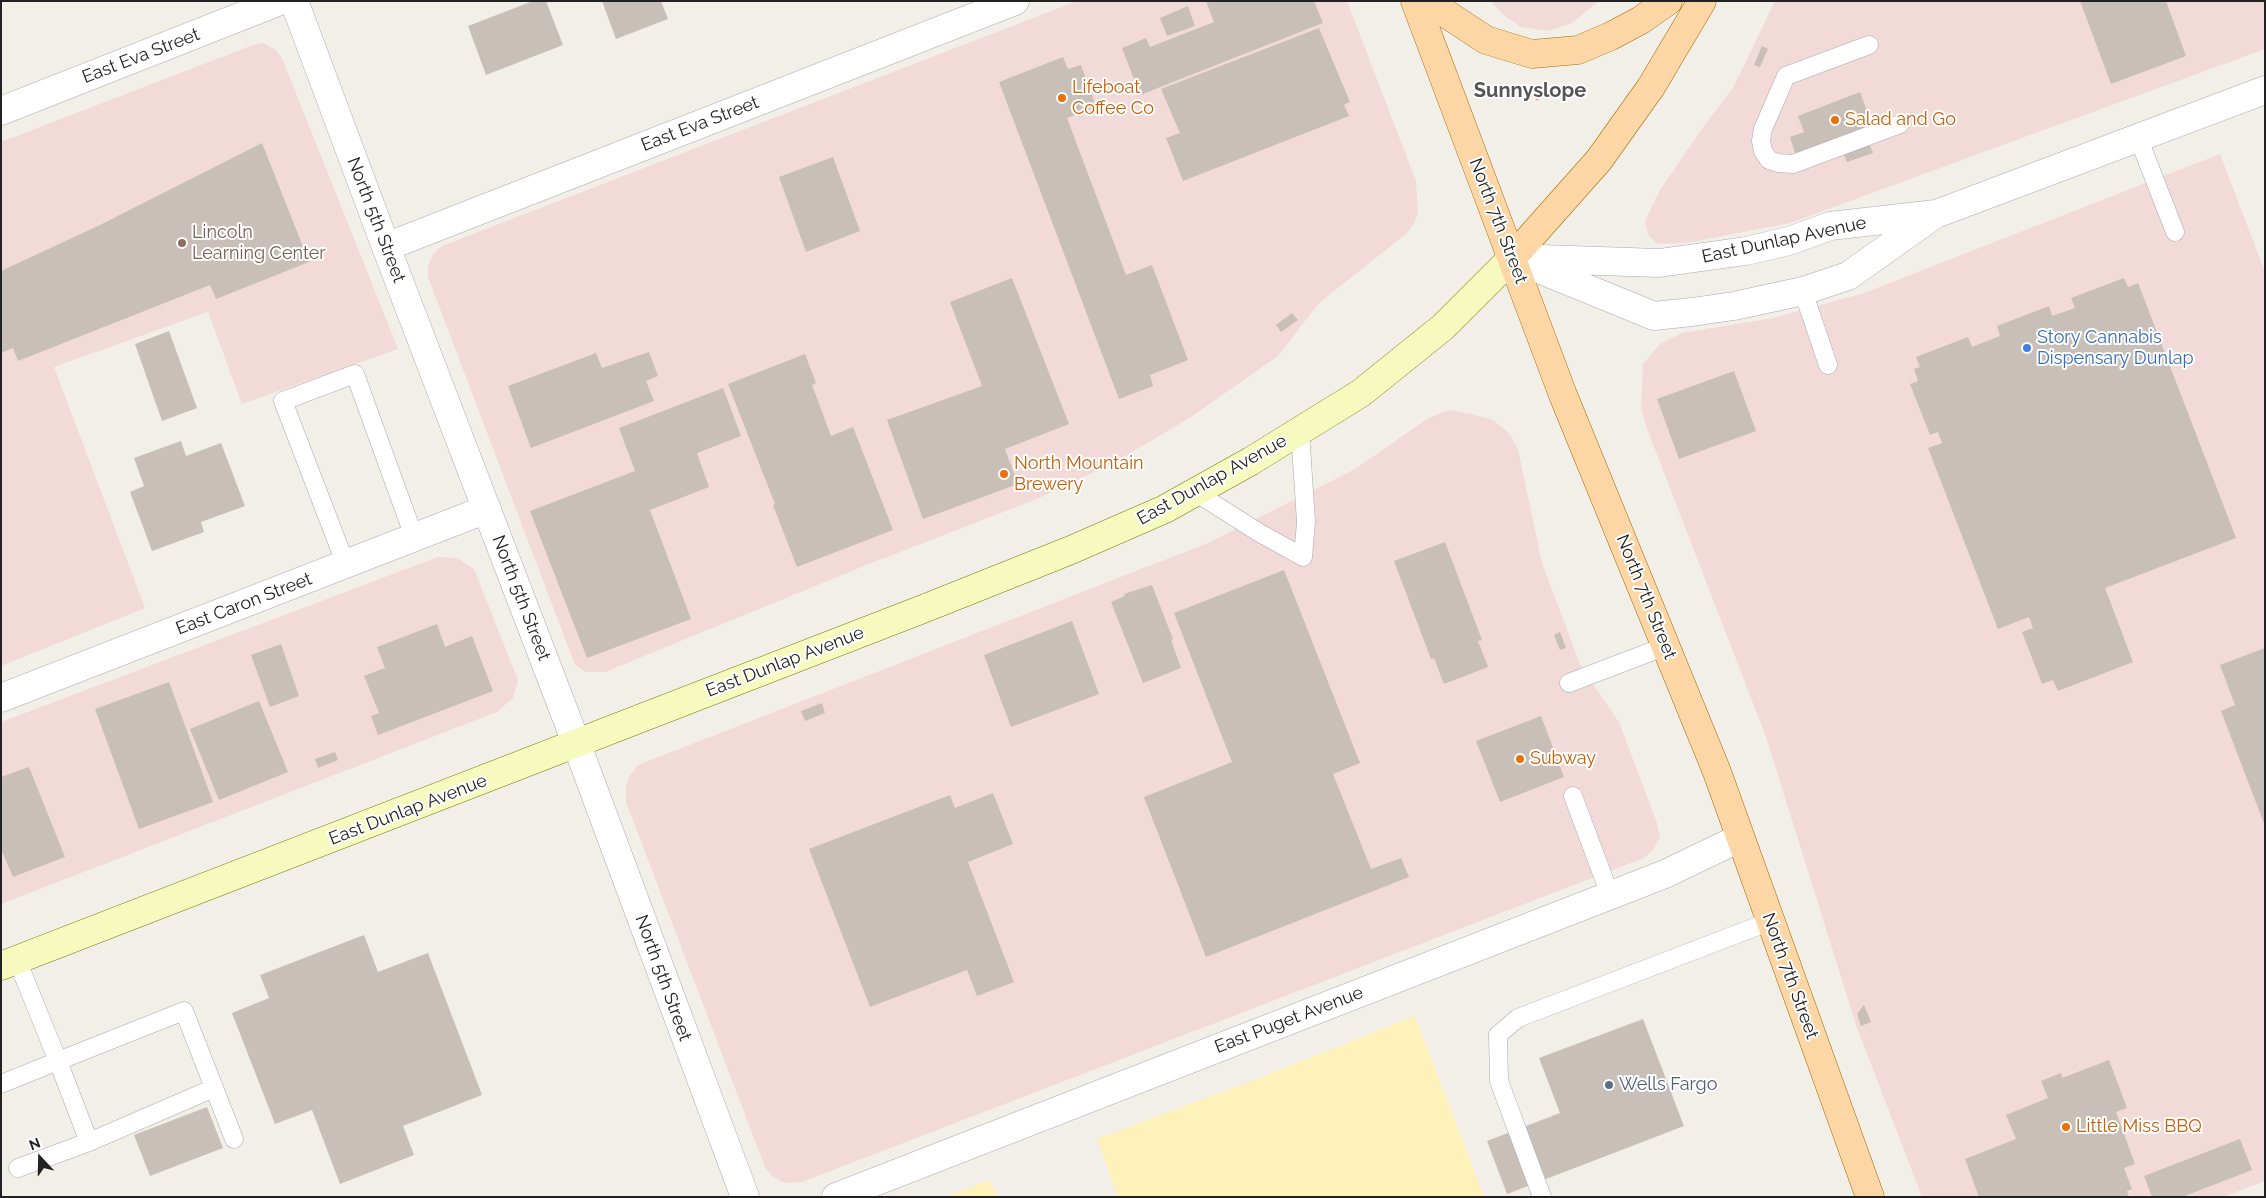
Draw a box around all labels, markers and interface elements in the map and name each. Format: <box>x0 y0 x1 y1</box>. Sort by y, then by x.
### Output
street label: East Eva Street <box>79 24 203 88</box>
place label: Lifeboat Coffee Co <box>1072 77 1154 120</box>
district label: Sunnyslope <box>1474 79 1586 103</box>
street label: East Eva Street <box>638 92 762 156</box>
marker: Lifeboat Coffee Co <box>1056 92 1068 104</box>
place label: Salad and Go <box>1845 109 1956 131</box>
marker: Salad and Go <box>1829 114 1841 126</box>
street label: North 5th Street <box>342 154 410 286</box>
street label: North 7th Street <box>1464 155 1532 287</box>
street label: East Dunlap Avenue <box>1700 212 1868 268</box>
place label: Lincoln Learning Center <box>192 222 326 264</box>
marker: Lincoln Learning Center <box>176 237 188 249</box>
place label: Story Cannabis Dispensary Dunlap <box>2037 327 2194 369</box>
marker: Story Cannabis Dispensary Dunlap <box>2021 342 2033 354</box>
street label: East Dunlap Avenue <box>1133 430 1291 530</box>
place label: North Mountain Brewery <box>1014 453 1144 496</box>
marker: North Mountain Brewery <box>998 468 1010 480</box>
street label: North 5th Street <box>487 532 555 664</box>
street label: North 7th Street <box>1611 532 1681 662</box>
street label: East Caron Street <box>173 568 315 640</box>
street label: East Dunlap Avenue <box>703 622 867 702</box>
place label: Subway <box>1530 748 1596 770</box>
marker: Subway <box>1514 753 1526 765</box>
street label: East Dunlap Avenue <box>326 770 490 850</box>
street label: North 7th Street <box>1757 910 1823 1042</box>
street label: North 5th Street <box>630 912 696 1044</box>
street label: East Puget Avenue <box>1212 982 1366 1058</box>
place label: Wells Fargo <box>1619 1074 1717 1096</box>
marker: Wells Fargo <box>1603 1079 1615 1091</box>
place label: Little Miss BBQ <box>2076 1116 2202 1138</box>
marker: Little Miss BBQ <box>2060 1121 2072 1133</box>
north arrow <box>15 1133 65 1183</box>
text: N <box>27 1135 42 1153</box>

